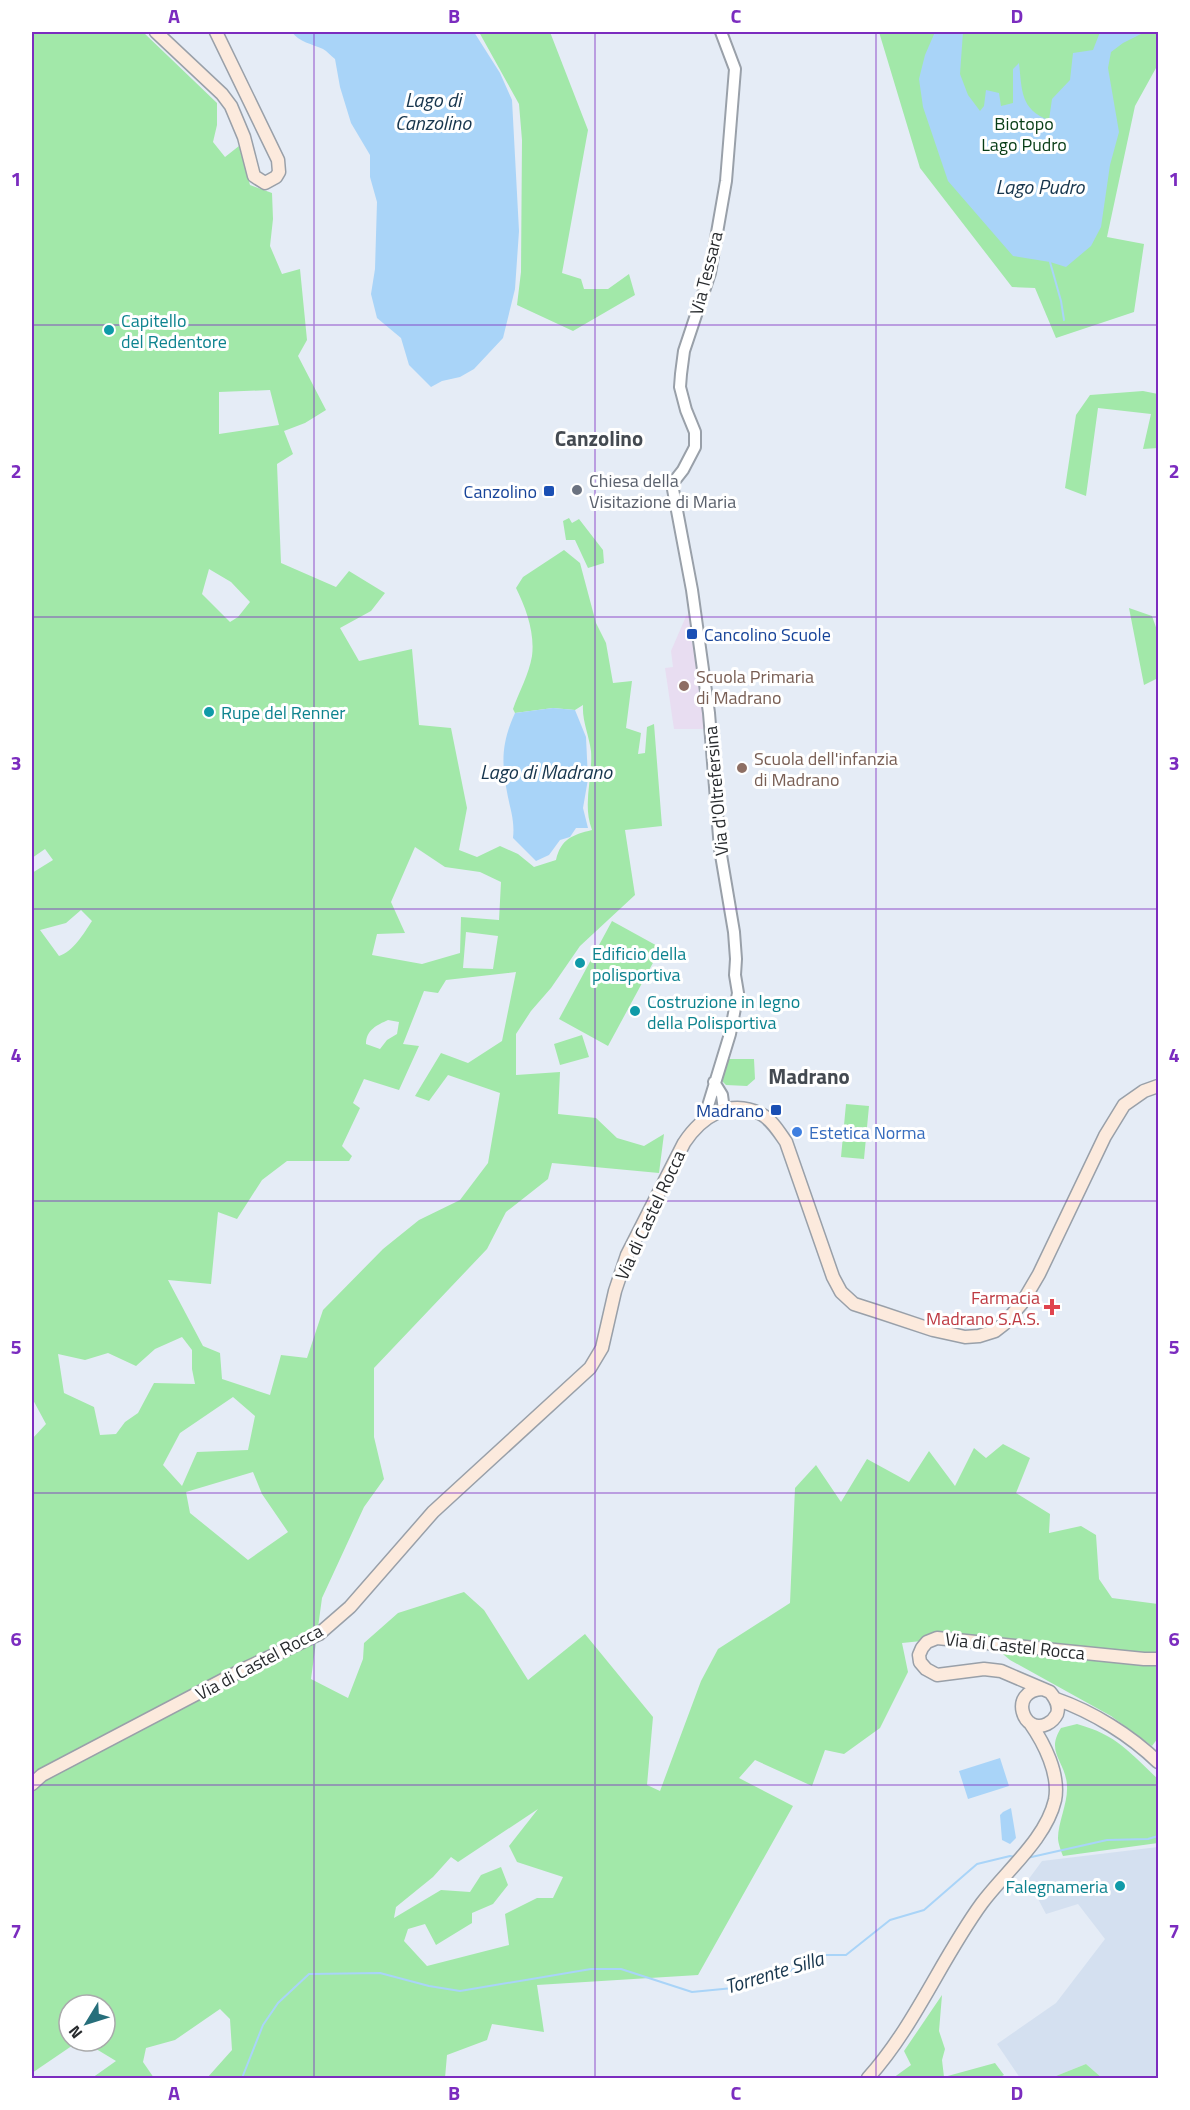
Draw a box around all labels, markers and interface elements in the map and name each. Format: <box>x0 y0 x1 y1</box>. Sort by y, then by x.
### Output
text: A <box>168 0 180 31</box>
text: B <box>448 0 460 31</box>
text: C <box>731 0 742 31</box>
text: D <box>1011 0 1023 31</box>
water label: Lago di Canzolino <box>395 84 472 138</box>
park label: Biotopo Lago Pudro <box>981 110 1067 158</box>
text: 1 <box>10 163 22 194</box>
text: 1 <box>1168 163 1180 194</box>
water label: Lago Pudro <box>996 171 1086 202</box>
street label: Via Tessara <box>683 228 729 318</box>
place label: Capitello del Redentore <box>121 307 227 355</box>
marker: Capitello del Redentore <box>102 323 116 337</box>
district label: Canzolino <box>555 422 643 454</box>
text: 2 <box>10 455 22 486</box>
text: 2 <box>1168 455 1180 486</box>
place label: Chiesa della Visitazione di Maria <box>589 467 736 515</box>
place label: Canzolino <box>464 478 537 505</box>
marker: Chiesa della Visitazione di Maria <box>570 483 584 497</box>
marker: Canzolino <box>542 484 556 498</box>
place label: Cancolino Scuole <box>704 621 831 648</box>
marker: Cancolino Scuole <box>685 627 699 641</box>
place label: Scuola Primaria di Madrano <box>696 663 814 711</box>
marker: Scuola Primaria di Madrano <box>677 679 691 693</box>
place label: Rupe del Renner <box>221 699 346 726</box>
marker: Rupe del Renner <box>202 705 216 719</box>
street label: Via d'Oltrefersina <box>697 725 735 857</box>
place label: Scuola dell'infanzia di Madrano <box>754 745 898 793</box>
text: 3 <box>10 747 22 778</box>
text: 3 <box>1168 747 1180 778</box>
water label: Lago di Madrano <box>480 756 613 787</box>
marker: Scuola dell'infanzia di Madrano <box>735 761 749 775</box>
place label: Edificio della polisportiva <box>592 940 686 988</box>
marker: Edificio della polisportiva <box>573 956 587 970</box>
place label: Costruzione in legno della Polisportiva <box>647 988 800 1036</box>
marker: Costruzione in legno della Polisportiva <box>628 1004 642 1018</box>
text: 4 <box>10 1039 22 1070</box>
text: 4 <box>1168 1039 1180 1070</box>
district label: Madrano <box>768 1060 850 1092</box>
place label: Madrano <box>696 1097 764 1124</box>
marker: Madrano <box>769 1103 783 1117</box>
place label: Estetica Norma <box>809 1119 926 1146</box>
marker: Estetica Norma <box>790 1125 804 1139</box>
street label: Via di Castel Rocca <box>608 1146 692 1284</box>
place label: Farmacia Madrano S.A.S. <box>926 1284 1040 1332</box>
marker: Farmacia Madrano S.A.S. <box>1045 1300 1059 1314</box>
text: 5 <box>10 1331 22 1362</box>
text: 5 <box>1168 1331 1180 1362</box>
street label: Via di Castel Rocca <box>191 1617 327 1707</box>
text: 6 <box>10 1623 22 1654</box>
text: 6 <box>1168 1623 1180 1654</box>
street label: Via di Castel Rocca <box>944 1625 1086 1667</box>
place label: Falegnameria <box>1006 1873 1108 1900</box>
marker: Falegnameria <box>1113 1879 1127 1893</box>
text: 7 <box>10 1915 22 1946</box>
text: 7 <box>1168 1915 1180 1946</box>
water label: Torrente Silla <box>721 1942 828 2002</box>
north arrow <box>57 1993 117 2053</box>
text: N <box>62 2020 88 2044</box>
text: A <box>168 2077 180 2108</box>
text: B <box>448 2077 460 2108</box>
text: C <box>731 2077 742 2108</box>
text: D <box>1011 2077 1023 2108</box>

